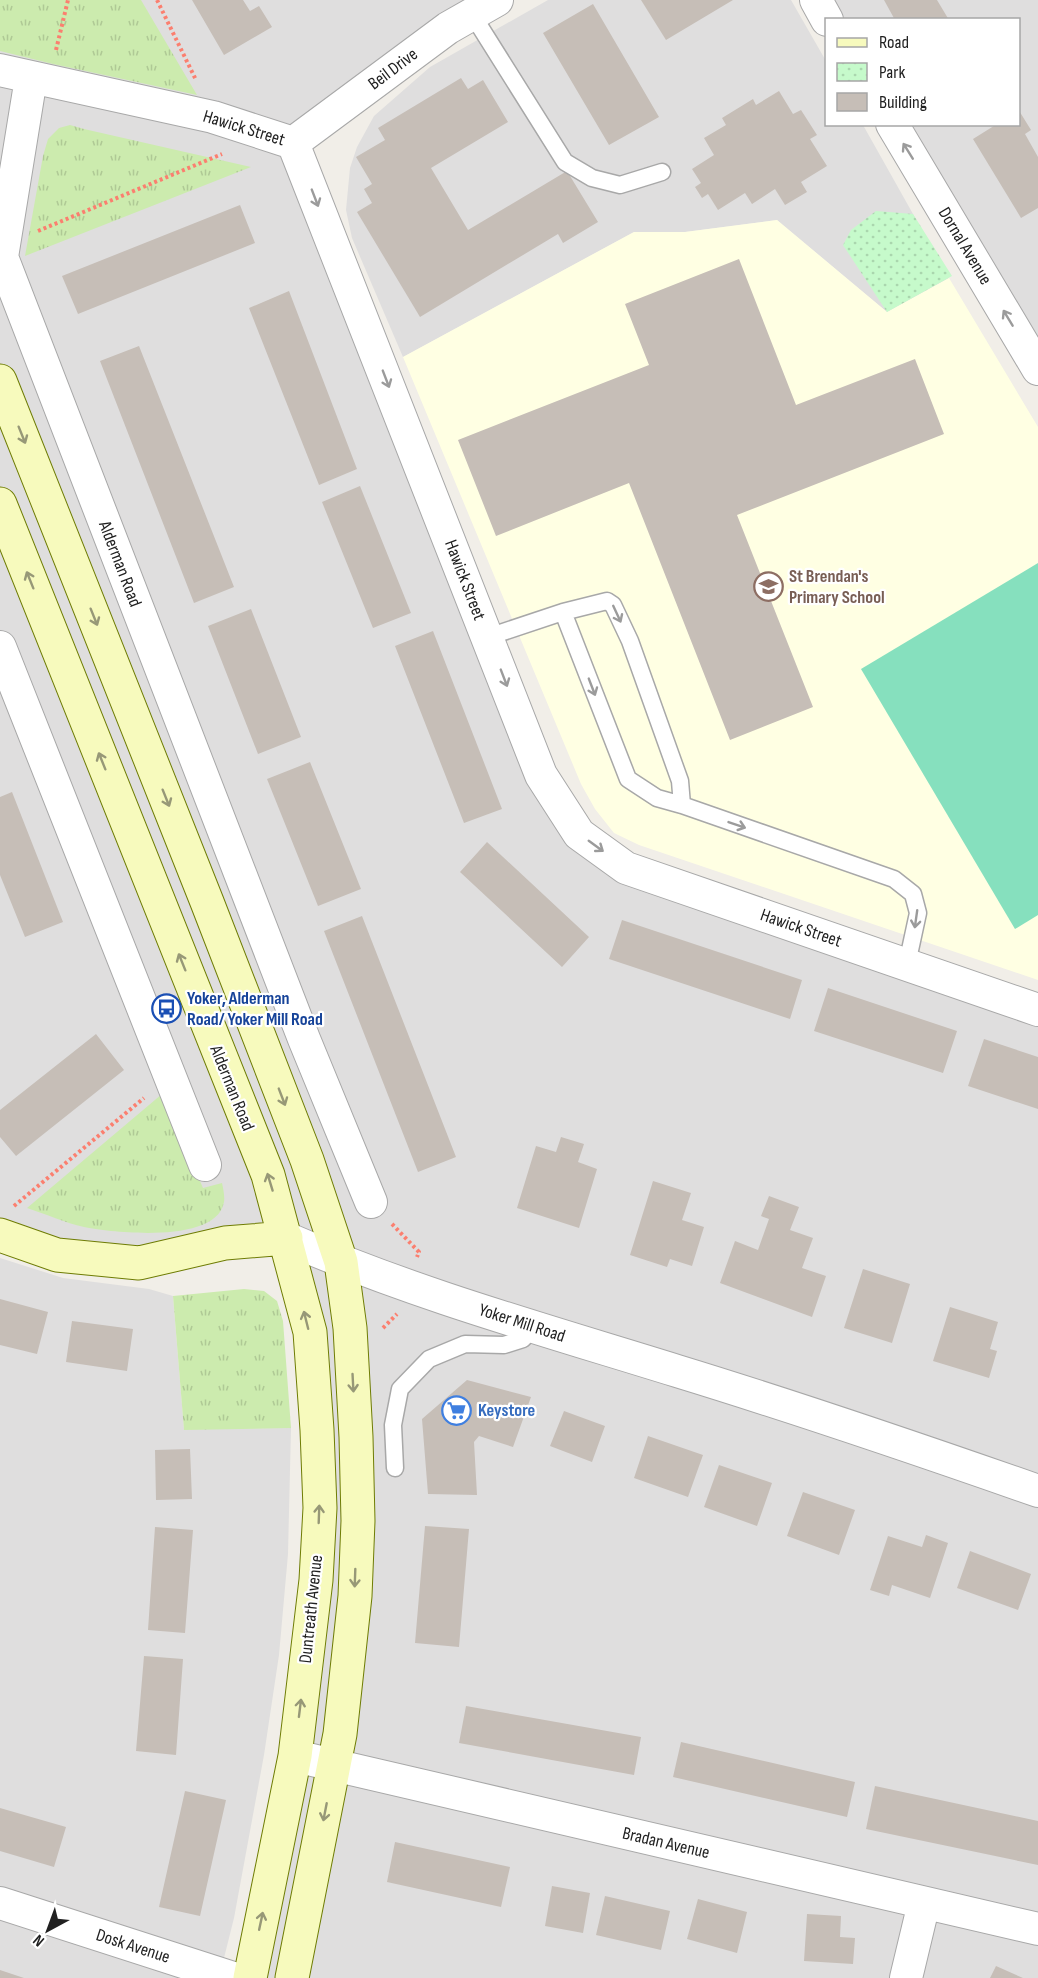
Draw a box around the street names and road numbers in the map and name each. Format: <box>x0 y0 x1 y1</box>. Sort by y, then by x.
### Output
street label: Beil Drive <box>364 44 422 94</box>
street label: Hawick Street <box>201 106 288 151</box>
street label: Dornal Avenue <box>934 204 996 288</box>
street label: Alderman Road <box>94 517 146 610</box>
street label: Hawick Street <box>440 537 490 624</box>
street label: Hawick Street <box>758 904 845 952</box>
street label: Alderman Road <box>205 1041 259 1134</box>
street label: Yoker Mill Road <box>476 1299 568 1347</box>
street label: Duntreath Avenue <box>295 1554 327 1664</box>
street label: Bradan Avenue <box>620 1823 712 1863</box>
street label: Dosk Avenue <box>93 1924 173 1968</box>

